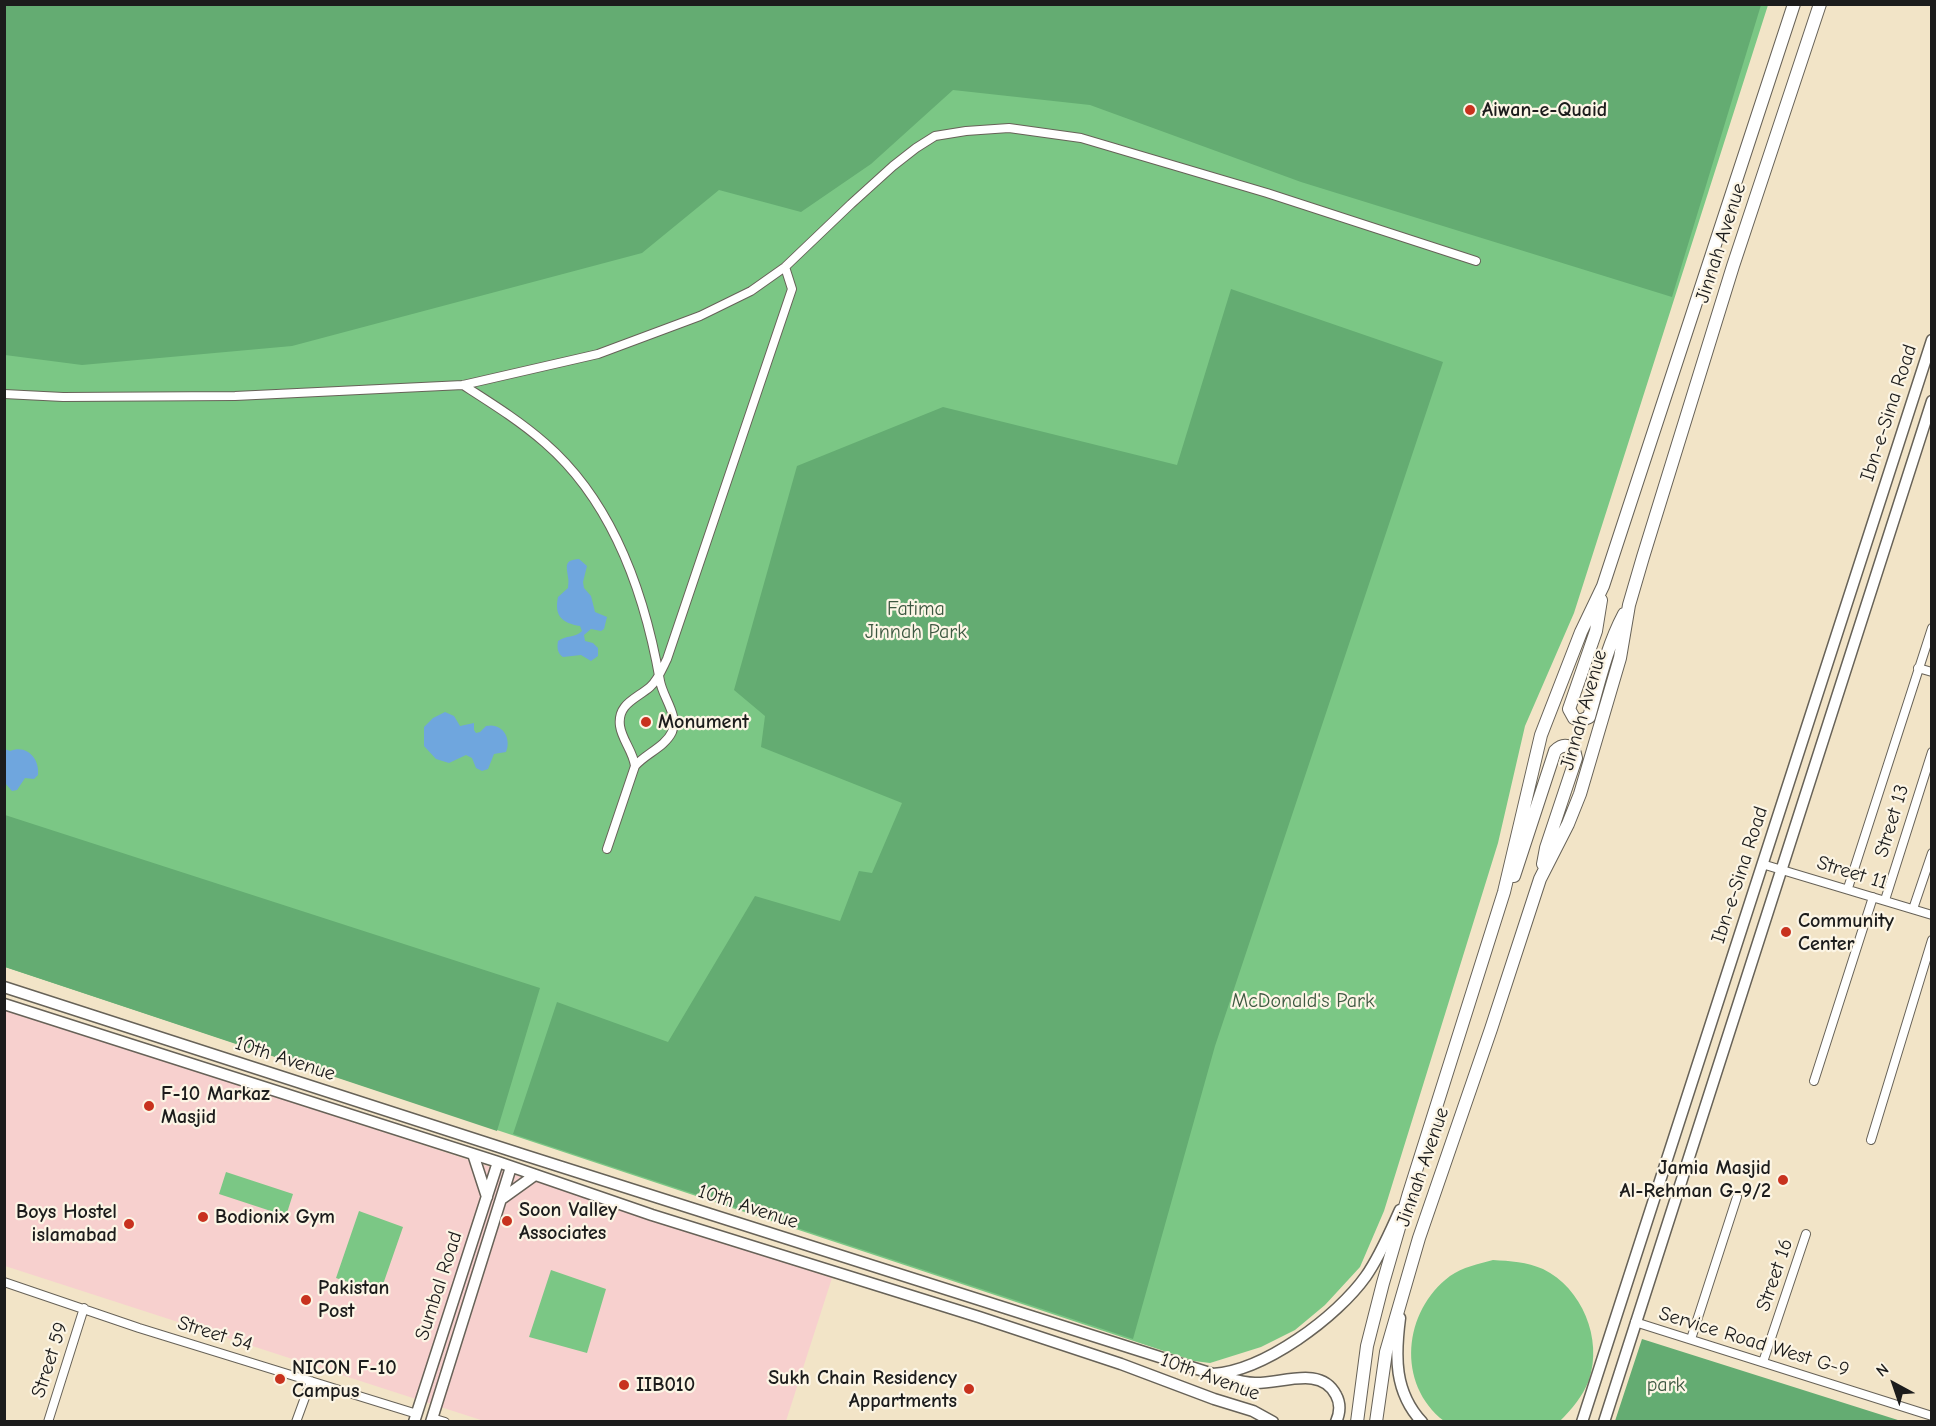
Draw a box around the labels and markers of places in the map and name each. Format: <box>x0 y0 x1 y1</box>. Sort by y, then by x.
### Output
place label: Aiwan-e-Quaid <box>1482 98 1607 122</box>
marker: Aiwan-e-Quaid <box>1463 103 1477 117</box>
place label: Monument <box>658 710 749 734</box>
marker: Monument <box>639 715 653 729</box>
place label: Community Center <box>1798 909 1894 956</box>
marker: Community Center <box>1779 925 1793 939</box>
place label: F-10 Markaz Masjid <box>161 1082 270 1129</box>
marker: F-10 Markaz Masjid <box>142 1099 156 1113</box>
place label: Jamia Masjid Al-Rehman G-9/2 <box>1619 1156 1771 1203</box>
marker: Jamia Masjid Al-Rehman G-9/2 <box>1776 1173 1790 1187</box>
place label: Soon Valley Associates <box>519 1198 617 1245</box>
place label: Boys Hostel islamabad <box>16 1200 117 1247</box>
place label: Bodionix Gym <box>215 1205 335 1229</box>
marker: Bodionix Gym <box>196 1210 210 1224</box>
marker: Soon Valley Associates <box>500 1214 514 1228</box>
marker: Boys Hostel islamabad <box>122 1217 136 1231</box>
place label: Pakistan Post <box>318 1276 389 1323</box>
marker: Pakistan Post <box>299 1293 313 1307</box>
place label: NICON F-10 Campus <box>292 1356 397 1403</box>
place label: Sukh Chain Residency Appartments <box>768 1366 957 1413</box>
marker: NICON F-10 Campus <box>273 1372 287 1386</box>
place label: IIB010 <box>636 1373 695 1397</box>
marker: IIB010 <box>617 1378 631 1392</box>
marker: Sukh Chain Residency Appartments <box>962 1382 976 1396</box>

